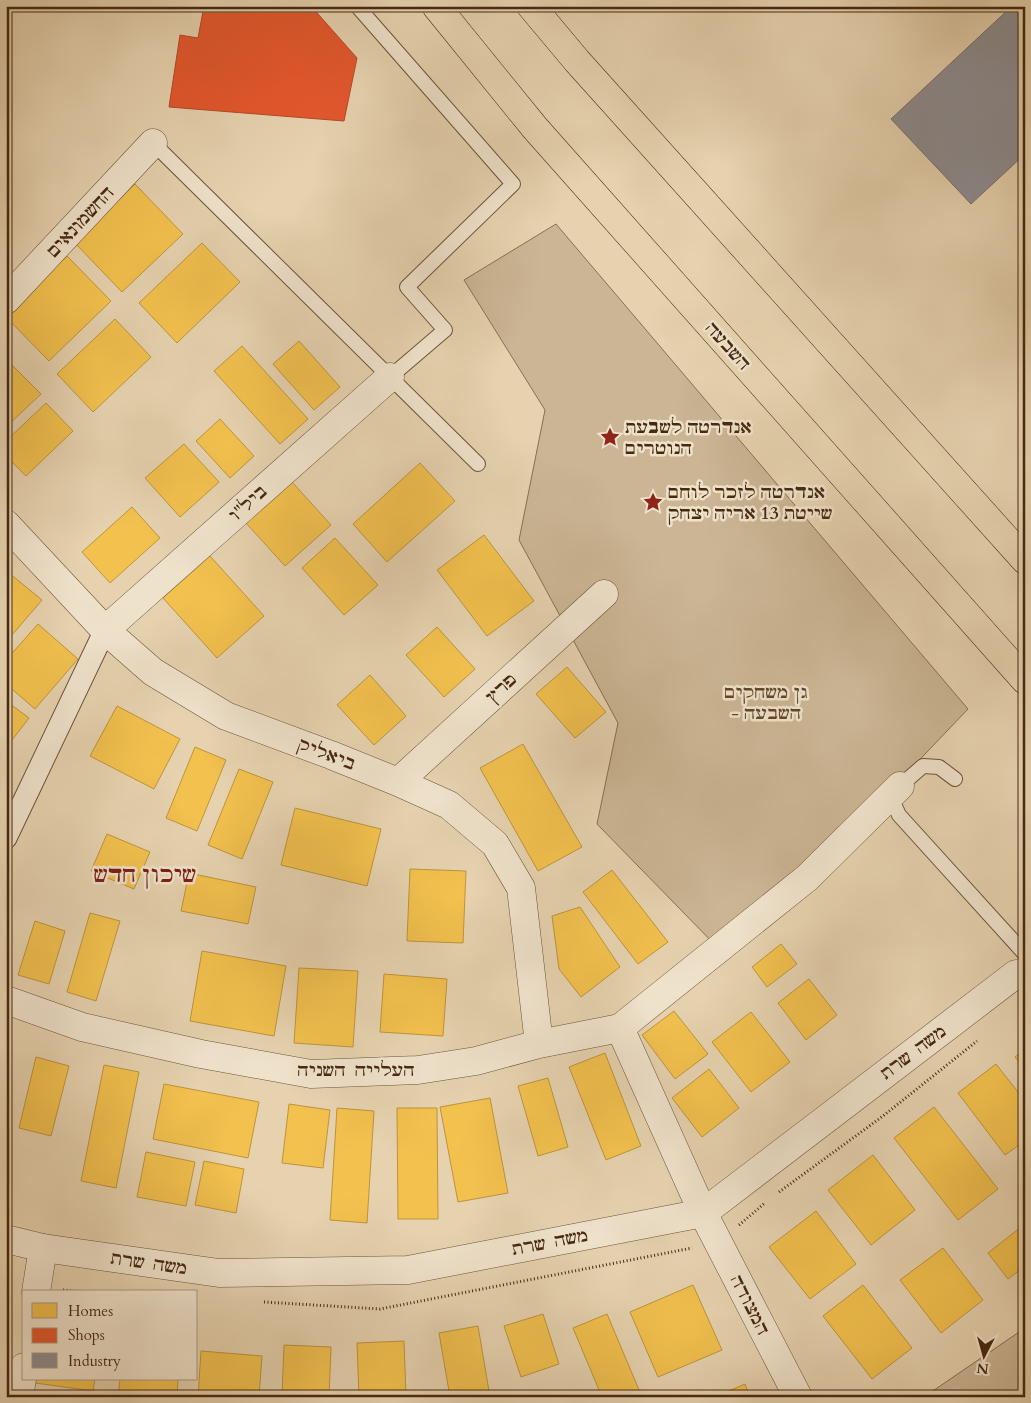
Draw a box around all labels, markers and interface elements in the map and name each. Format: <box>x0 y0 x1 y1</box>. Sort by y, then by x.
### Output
street label: החשמונאים <box>41 181 120 264</box>
street label: השבעה <box>699 317 756 376</box>
place label: אנדרטה לשבעת הנוטרים <box>625 415 752 461</box>
place icon: אנדרטה לשבעת הנוטרים <box>599 426 621 448</box>
street label: ביל"ו <box>223 479 273 528</box>
place label: אנדרטה לזכר לוחם שייטת 13 אריה יצחק <box>668 480 832 526</box>
place icon: אנדרטה לזכר לוחם שייטת 13 אריה יצחק <box>642 491 664 513</box>
street label: פרץ <box>480 668 522 709</box>
park label: גן משחקים - השבעה <box>724 680 808 726</box>
street label: ביאליק <box>294 732 359 777</box>
district label: שיכון חדש <box>94 860 196 890</box>
street label: משה שרת <box>875 1019 952 1086</box>
street label: העלייה השניה <box>297 1058 415 1083</box>
street label: משה שרת <box>510 1223 591 1262</box>
street label: משה שרת <box>109 1246 189 1281</box>
street label: המצודה <box>724 1271 775 1340</box>
legend <box>22 1290 198 1380</box>
text: Homes <box>68 1301 113 1321</box>
text: Shops <box>68 1325 105 1345</box>
north arrow <box>958 1330 1008 1380</box>
text: Industry <box>68 1351 121 1371</box>
text: N <box>976 1358 990 1379</box>

